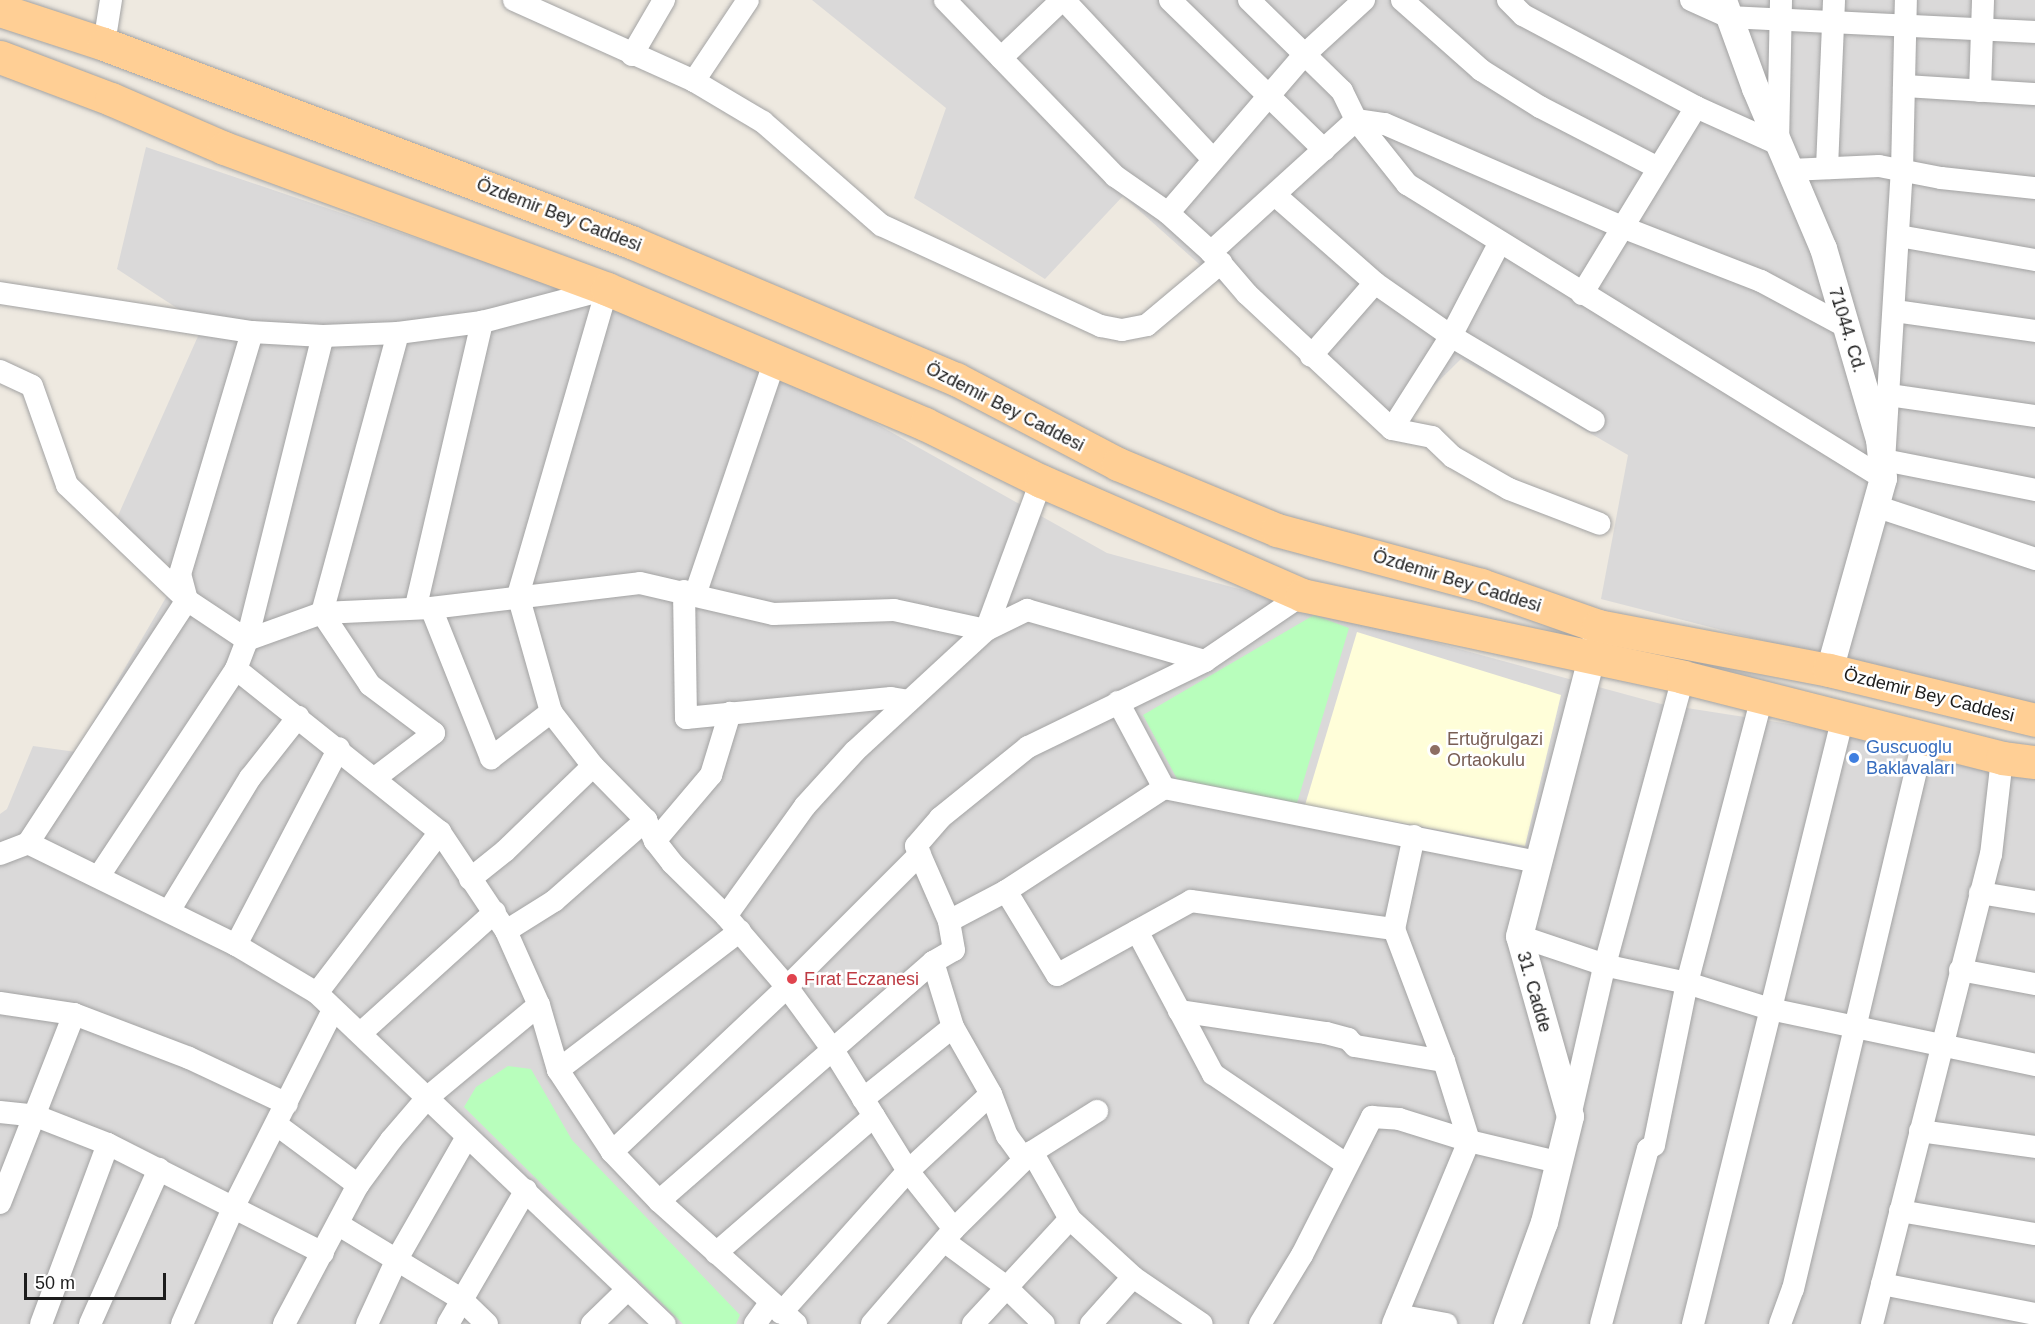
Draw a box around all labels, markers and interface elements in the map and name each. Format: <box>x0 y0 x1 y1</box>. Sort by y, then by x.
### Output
street label: Özdemir Bey Caddesi <box>473 174 645 256</box>
street label: 71044. Cd. <box>1824 285 1870 375</box>
street label: Özdemir Bey Caddesi <box>922 358 1088 456</box>
street label: Özdemir Bey Caddesi <box>1370 545 1544 617</box>
street label: Özdemir Bey Caddesi <box>1841 663 2017 727</box>
place label: Ertuğrulgazi Ortaokulu <box>1447 729 1543 771</box>
place label: Guscuoglu Baklavaları <box>1866 737 1955 780</box>
marker: Ertuğrulgazi Ortaokulu <box>1428 743 1442 757</box>
marker: Guscuoglu Baklavaları <box>1847 751 1861 765</box>
street label: 31. Cadde <box>1512 949 1556 1035</box>
place label: Fırat Eczanesi <box>804 968 919 990</box>
marker: Fırat Eczanesi <box>785 972 799 986</box>
scale bar <box>27 1261 170 1299</box>
text: 50 m <box>35 1273 75 1293</box>

